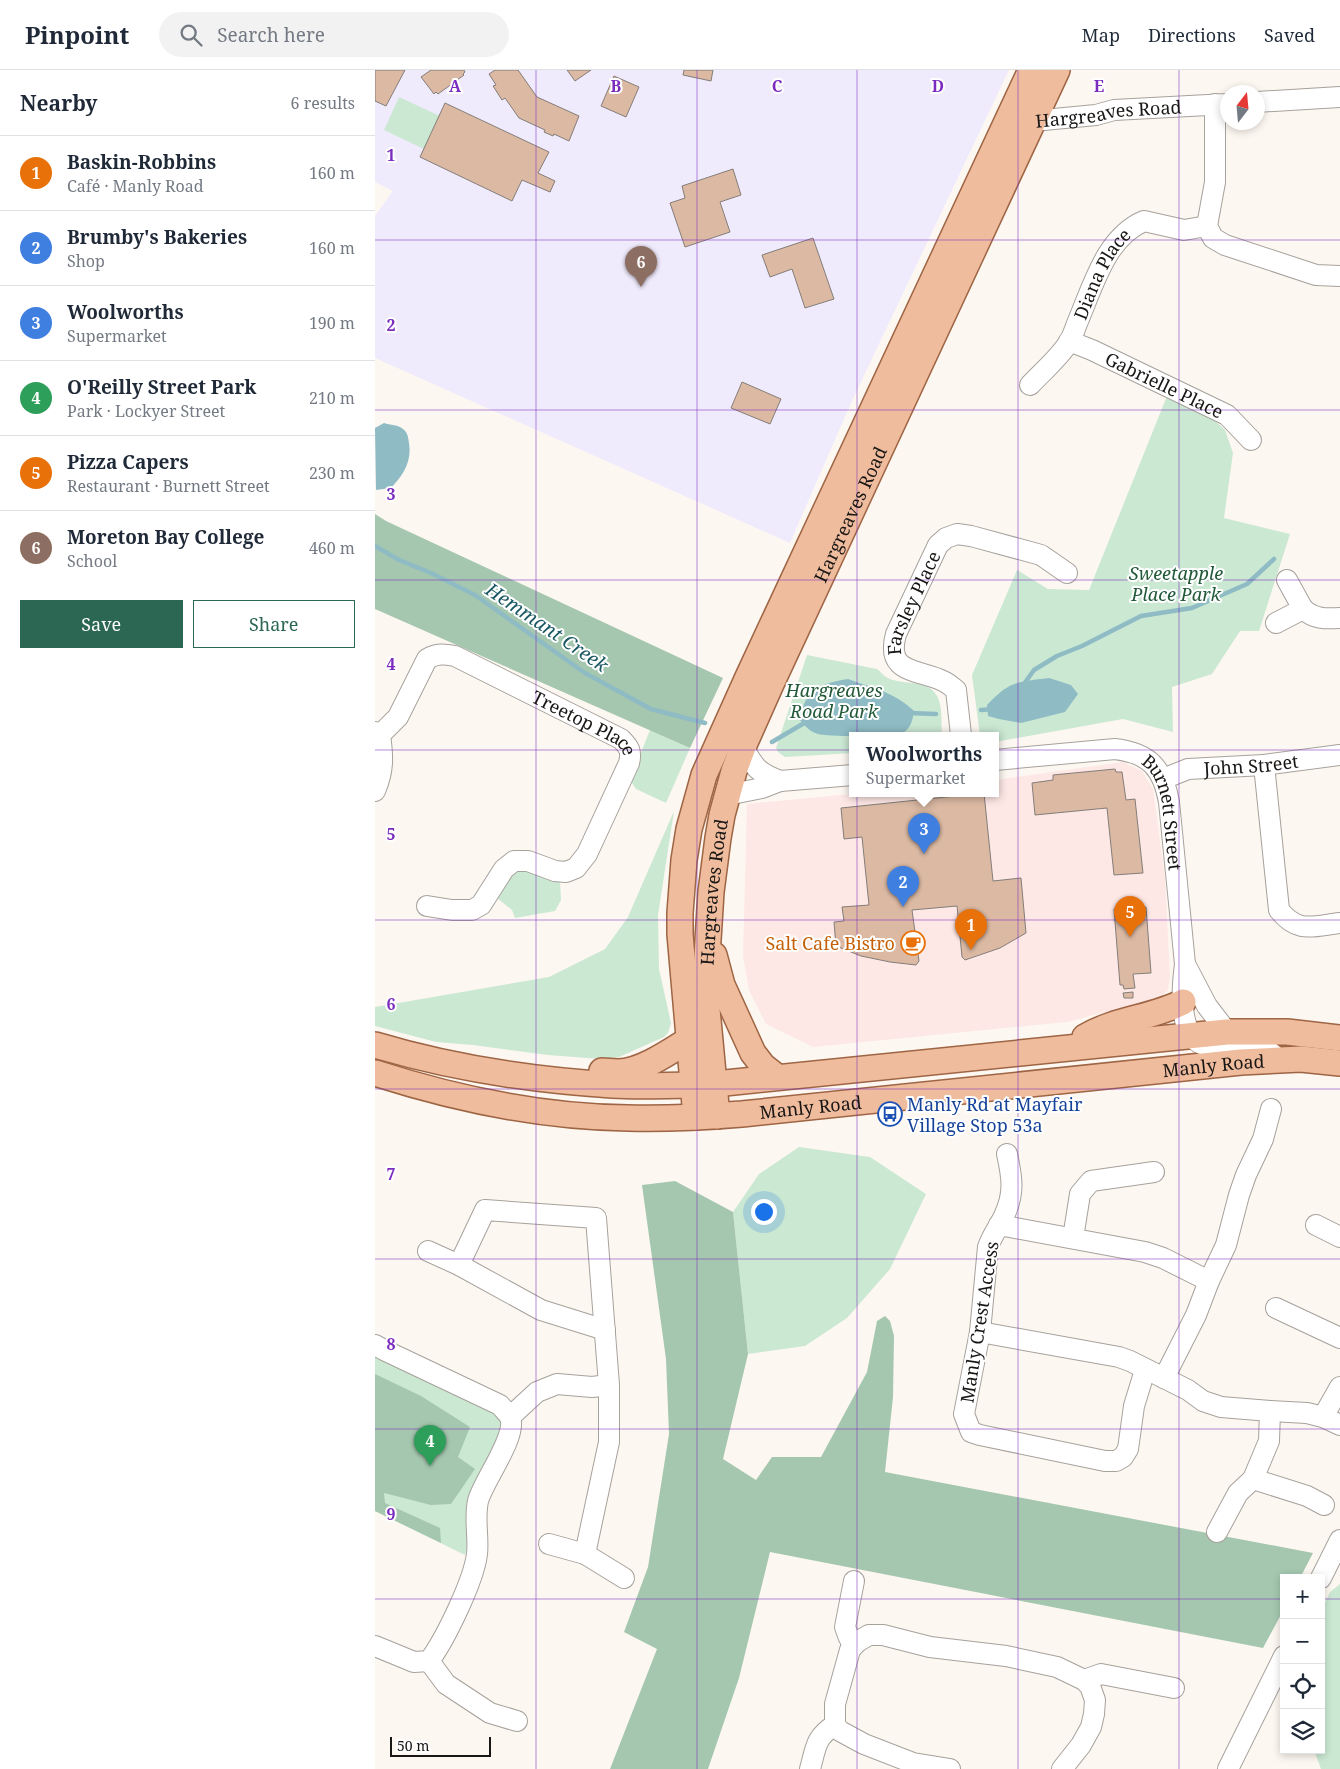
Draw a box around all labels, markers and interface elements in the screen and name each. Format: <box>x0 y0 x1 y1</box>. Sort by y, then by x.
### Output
search box <box>159 12 509 57</box>
text: Pinpoint <box>25 18 129 51</box>
icon: search <box>177 21 205 49</box>
text: Search here <box>217 22 325 48</box>
text: Map <box>1082 23 1120 47</box>
text: Directions <box>1148 23 1236 47</box>
text: Saved <box>1264 23 1315 47</box>
text: A <box>449 75 462 97</box>
text: B <box>611 75 622 97</box>
text: C <box>772 75 783 97</box>
text: D <box>932 75 944 97</box>
text: E <box>1094 75 1104 97</box>
north arrow <box>1220 85 1265 130</box>
text: Nearby <box>20 89 98 117</box>
text: 6 results <box>291 92 355 114</box>
street label: Hargreaves Road <box>1034 94 1182 133</box>
text: 1 <box>386 144 396 166</box>
text: Baskin-Robbins <box>67 149 216 175</box>
text: 1 <box>31 162 41 184</box>
text: 160 m <box>309 162 355 184</box>
text: Café · Manly Road <box>67 175 204 197</box>
street label: Diana Place <box>1068 223 1135 323</box>
text: Brumby's Bakeries <box>67 224 247 250</box>
text: 2 <box>31 237 41 259</box>
text: 160 m <box>309 237 355 259</box>
pin: 6 <box>625 246 657 287</box>
text: Shop <box>67 250 105 272</box>
text: Woolworths <box>67 299 184 325</box>
text: 3 <box>31 312 41 334</box>
text: 190 m <box>309 312 355 334</box>
text: 2 <box>386 314 396 336</box>
text: Supermarket <box>67 325 167 347</box>
street label: Gabrielle Place <box>1101 346 1227 424</box>
text: O'Reilly Street Park <box>67 374 256 400</box>
text: 4 <box>31 387 41 409</box>
text: 210 m <box>309 387 355 409</box>
text: Park · Lockyer Street <box>67 400 225 422</box>
street label: Hargreaves Road <box>808 442 892 586</box>
text: Pizza Capers <box>67 449 189 475</box>
text: 5 <box>31 462 41 484</box>
text: 230 m <box>309 462 355 484</box>
text: Restaurant · Burnett Street <box>67 475 270 497</box>
text: 3 <box>386 483 396 505</box>
text: Moreton Bay College <box>67 524 264 550</box>
text: 6 <box>31 537 41 559</box>
text: 460 m <box>309 537 355 559</box>
street label: Farsley Place <box>882 547 946 656</box>
text: School <box>67 550 117 572</box>
park label: Sweetapple Place Park <box>1129 561 1223 606</box>
water label: Hemmant Creek <box>480 576 614 678</box>
button: Save <box>20 600 183 648</box>
button: Share <box>193 600 355 648</box>
text: 4 <box>386 653 396 675</box>
park label: Hargreaves Road Park <box>784 678 883 723</box>
street label: Treetop Place <box>528 684 642 758</box>
popup <box>849 732 999 797</box>
text: Woolworths <box>866 741 982 767</box>
street label: Burnett Street <box>1137 748 1188 872</box>
street label: John Street <box>1202 749 1300 780</box>
text: Supermarket <box>866 767 965 789</box>
pin: 3 <box>908 813 940 854</box>
street label: Hargreaves Road <box>694 817 733 966</box>
text: 5 <box>386 823 396 845</box>
pin: 2 <box>887 866 919 907</box>
pin: 5 <box>1114 896 1146 937</box>
pin: 1 <box>955 909 987 950</box>
cafe icon: Salt Cafe Bistro <box>900 930 926 956</box>
place label: Salt Cafe Bistro <box>765 931 895 955</box>
text: 6 <box>386 993 396 1015</box>
street label: Manly Road <box>1161 1049 1265 1082</box>
street label: Manly Road <box>758 1090 863 1124</box>
place label: Manly Rd at Mayfair Village Stop 53a <box>907 1092 1083 1137</box>
bus stop icon: Manly Rd at Mayfair Village Stop 53a <box>877 1101 903 1127</box>
text: 7 <box>386 1163 396 1185</box>
your location <box>751 1199 777 1225</box>
street label: Manly Crest Access <box>954 1239 1004 1405</box>
text: 8 <box>386 1333 396 1355</box>
pin: 4 <box>414 1425 446 1466</box>
text: 9 <box>386 1503 396 1525</box>
map controls <box>1280 1574 1325 1754</box>
button: + <box>1280 1574 1325 1619</box>
button: − <box>1280 1619 1325 1664</box>
button: locate <box>1280 1664 1325 1709</box>
button: layers <box>1280 1709 1325 1754</box>
scale bar <box>390 1734 491 1757</box>
text: 50 m <box>397 1736 430 1755</box>

